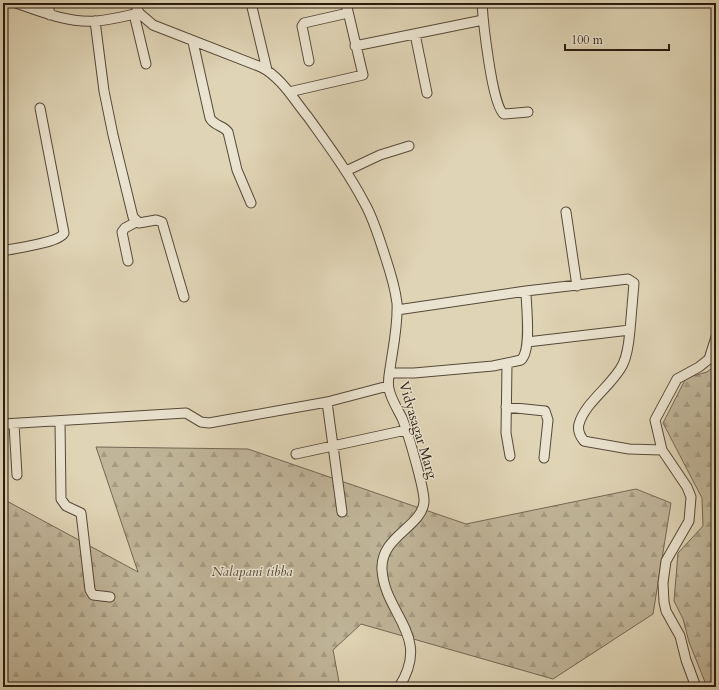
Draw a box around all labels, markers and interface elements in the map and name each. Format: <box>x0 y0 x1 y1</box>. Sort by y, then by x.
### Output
scale bar <box>565 26 669 52</box>
text: 100 m <box>571 32 604 48</box>
street label: Vidyasagar Marg <box>394 379 442 481</box>
park label: Nalapani tibba <box>211 562 293 581</box>

